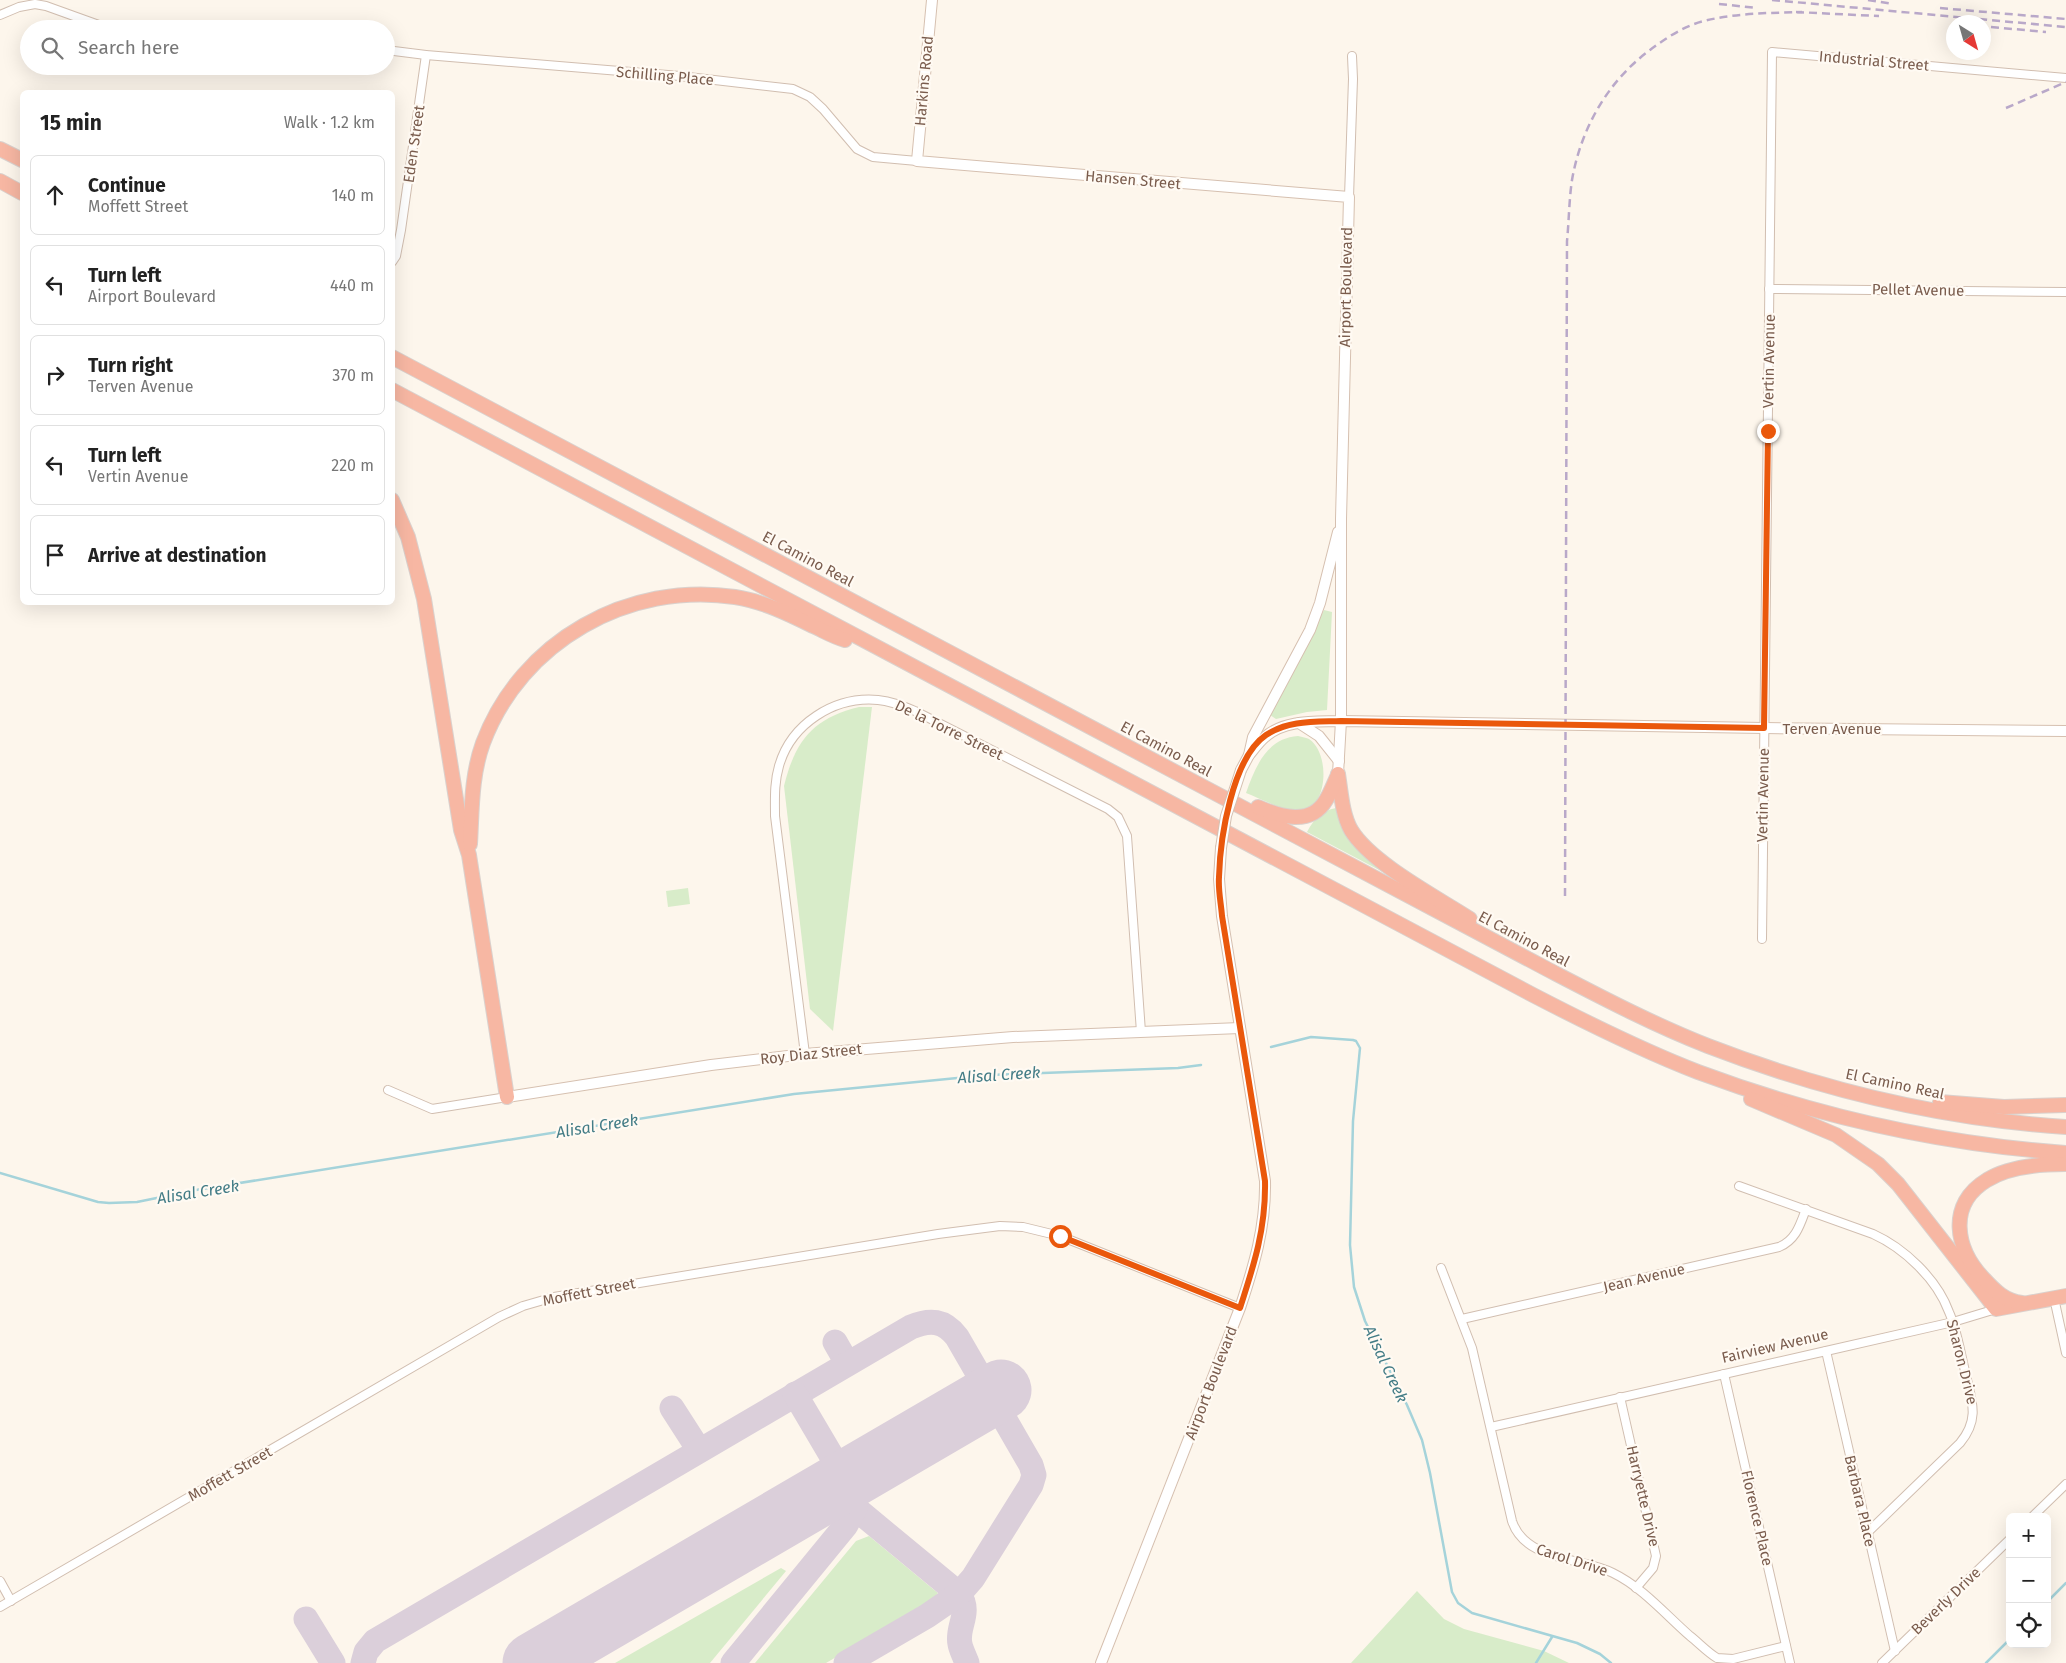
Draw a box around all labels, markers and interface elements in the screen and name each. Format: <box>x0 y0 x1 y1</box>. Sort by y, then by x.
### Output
north arrow <box>1946 15 1991 60</box>
search box <box>20 20 395 75</box>
icon: search <box>38 34 66 62</box>
street label: Harkins Road <box>911 35 937 127</box>
text: Search here <box>78 36 179 59</box>
street label: Industrial Street <box>1818 47 1930 75</box>
street label: Schilling Place <box>615 63 715 89</box>
street label: Eden Street <box>400 103 428 184</box>
text: 15 min <box>40 110 102 136</box>
text: Walk · 1.2 km <box>284 113 375 132</box>
street label: Hansen Street <box>1084 167 1182 193</box>
text: Continue <box>88 174 166 197</box>
icon: ahead <box>41 181 69 209</box>
text: 140 m <box>332 186 374 205</box>
text: Moffett Street <box>88 197 188 216</box>
street label: Airport Boulevard <box>1336 227 1356 347</box>
text: Turn left <box>88 264 162 287</box>
icon: left <box>41 271 69 299</box>
text: 440 m <box>330 276 374 295</box>
street label: Pellet Avenue <box>1872 280 1964 300</box>
text: Airport Boulevard <box>88 287 216 306</box>
street label: Vertin Avenue <box>1759 314 1779 408</box>
text: Turn right <box>88 354 173 377</box>
icon: right <box>41 361 69 389</box>
text: 370 m <box>332 366 374 385</box>
text: Terven Avenue <box>88 377 194 396</box>
route end <box>1757 420 1780 443</box>
text: Turn left <box>88 444 162 467</box>
icon: left <box>41 451 69 479</box>
text: 220 m <box>331 456 374 475</box>
text: Vertin Avenue <box>88 467 188 486</box>
street label: El Camino Real <box>759 527 857 591</box>
icon: arrive <box>41 541 69 569</box>
text: Arrive at destination <box>88 544 267 567</box>
street label: De la Torre Street <box>892 696 1006 764</box>
street label: El Camino Real <box>1117 717 1215 781</box>
street label: Terven Avenue <box>1783 720 1881 738</box>
street label: Vertin Avenue <box>1753 748 1773 842</box>
street label: El Camino Real <box>1475 907 1573 971</box>
street label: Roy Diaz Street <box>759 1040 863 1068</box>
water label: Alisal Creek <box>956 1063 1041 1087</box>
street label: El Camino Real <box>1844 1065 1947 1103</box>
water label: Alisal Creek <box>554 1110 640 1142</box>
water label: Alisal Creek <box>155 1176 241 1208</box>
route start <box>1049 1225 1072 1248</box>
street label: Jean Avenue <box>1601 1260 1687 1296</box>
street label: Moffett Street <box>541 1274 637 1310</box>
street label: Sharon Drive <box>1943 1318 1981 1406</box>
water label: Alisal Creek <box>1359 1322 1412 1406</box>
street label: Airport Boulevard <box>1181 1324 1241 1442</box>
street label: Fairview Avenue <box>1720 1325 1830 1367</box>
street label: Moffett Street <box>185 1442 276 1505</box>
street label: Harryette Drive <box>1623 1444 1663 1548</box>
street label: Barbara Place <box>1841 1453 1879 1549</box>
street label: Florence Place <box>1737 1468 1777 1568</box>
map controls <box>2006 1513 2051 1648</box>
button: + <box>2006 1513 2051 1558</box>
street label: Carol Drive <box>1534 1540 1610 1580</box>
button: − <box>2006 1558 2051 1603</box>
street label: Beverly Drive <box>1908 1564 1984 1638</box>
button: locate <box>2006 1603 2051 1648</box>

